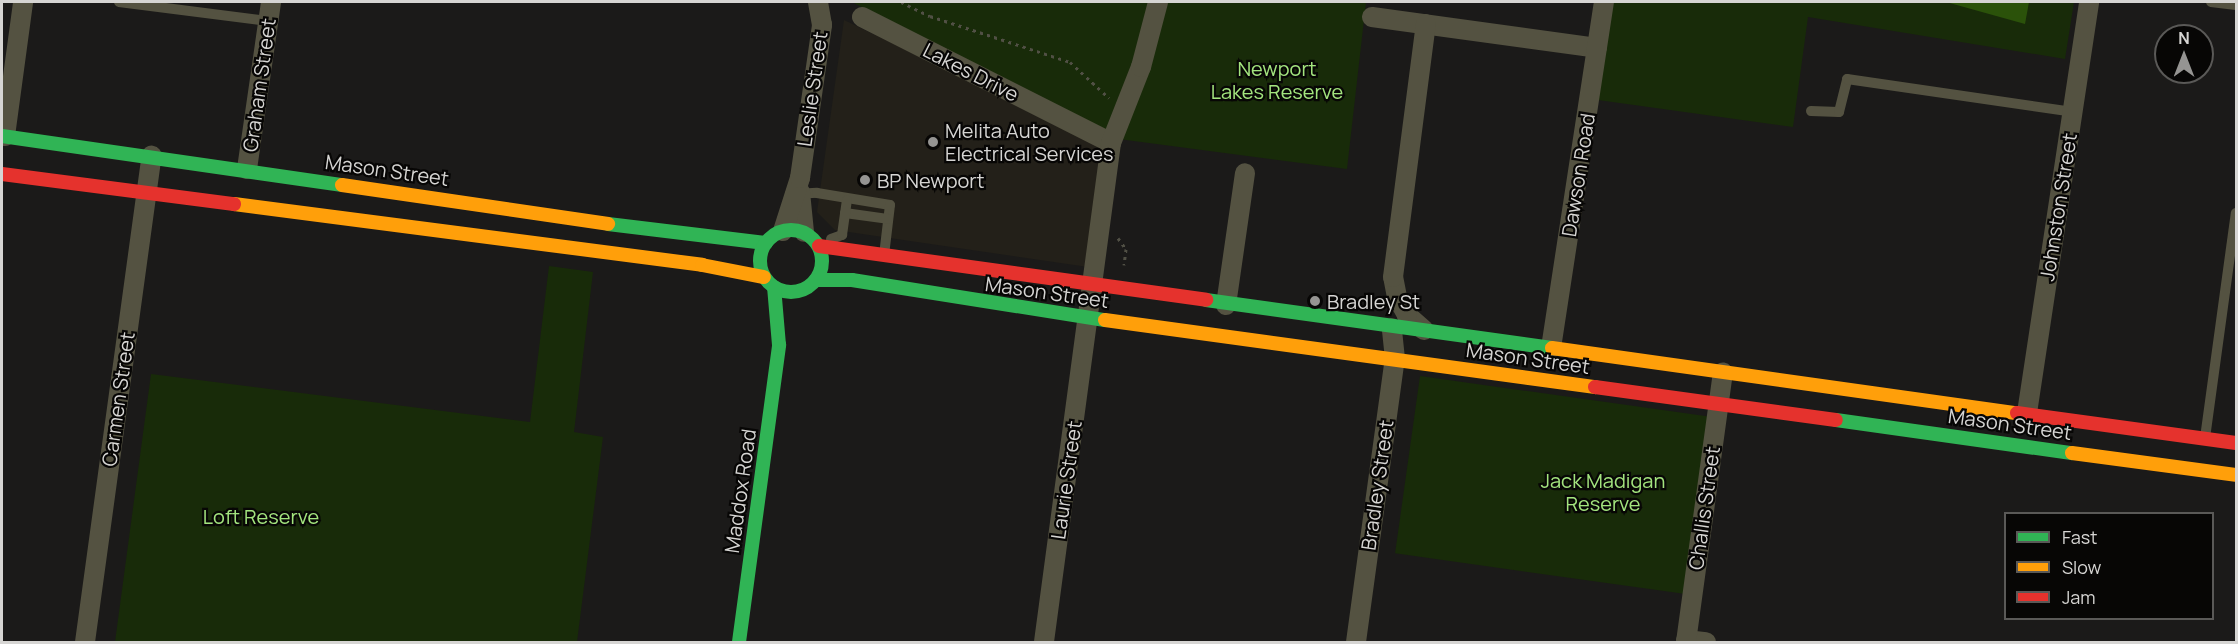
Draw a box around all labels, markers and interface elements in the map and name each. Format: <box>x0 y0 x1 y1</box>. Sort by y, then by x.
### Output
street label: Graham Street <box>238 17 280 153</box>
north arrow <box>2154 24 2214 84</box>
text: N <box>2178 27 2190 49</box>
street label: Leslie Street <box>792 30 832 148</box>
street label: Lakes Drive <box>919 38 1023 106</box>
park label: Newport Lakes Reserve <box>1211 57 1343 104</box>
street label: Dawson Road <box>1556 112 1600 238</box>
place label: Melita Auto Electrical Services <box>945 118 1114 165</box>
street label: Johnston Street <box>2034 131 2082 283</box>
marker: Melita Auto Electrical Services <box>926 135 940 149</box>
street label: Mason Street <box>324 149 450 191</box>
place label: BP Newport <box>877 168 985 192</box>
marker: BP Newport <box>858 173 872 187</box>
street label: Mason Street <box>984 271 1110 313</box>
place label: Bradley St <box>1327 289 1420 313</box>
marker: Bradley St <box>1308 294 1322 308</box>
street label: Carmen Street <box>97 330 139 468</box>
street label: Mason Street <box>1465 337 1591 379</box>
street label: Mason Street <box>1947 403 2073 445</box>
street label: Bradley Street <box>1356 418 1398 552</box>
street label: Laurie Street <box>1046 419 1086 541</box>
street label: Maddox Road <box>719 427 761 555</box>
street label: Challis Street <box>1683 445 1725 571</box>
park label: Jack Madigan Reserve <box>1541 468 1665 515</box>
park label: Loft Reserve <box>203 504 319 528</box>
legend <box>2004 512 2214 620</box>
text: Fast <box>2062 525 2097 549</box>
text: Slow <box>2062 555 2101 579</box>
text: Jam <box>2062 585 2096 609</box>

